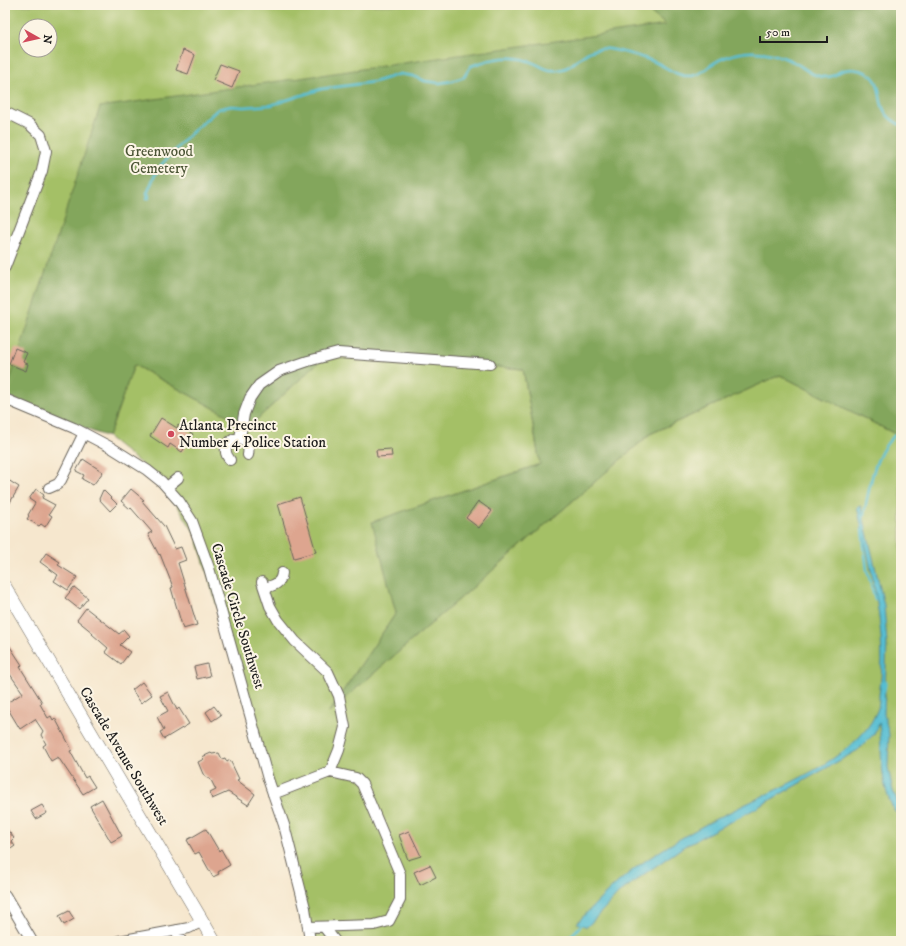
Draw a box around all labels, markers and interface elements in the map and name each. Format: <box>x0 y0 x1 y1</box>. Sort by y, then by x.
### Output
north arrow <box>18 18 58 58</box>
scale bar <box>760 18 827 44</box>
text: 50 m <box>766 25 790 40</box>
text: N <box>39 34 54 45</box>
park label: Greenwood Cemetery <box>125 142 193 178</box>
place label: Atlanta Precinct Number 4 Police Station <box>179 416 326 452</box>
marker: Atlanta Precinct Number 4 Police Station <box>166 429 176 439</box>
street label: Cascade Circle Southwest <box>207 541 269 691</box>
street label: Cascade Avenue Southwest <box>75 683 173 829</box>

